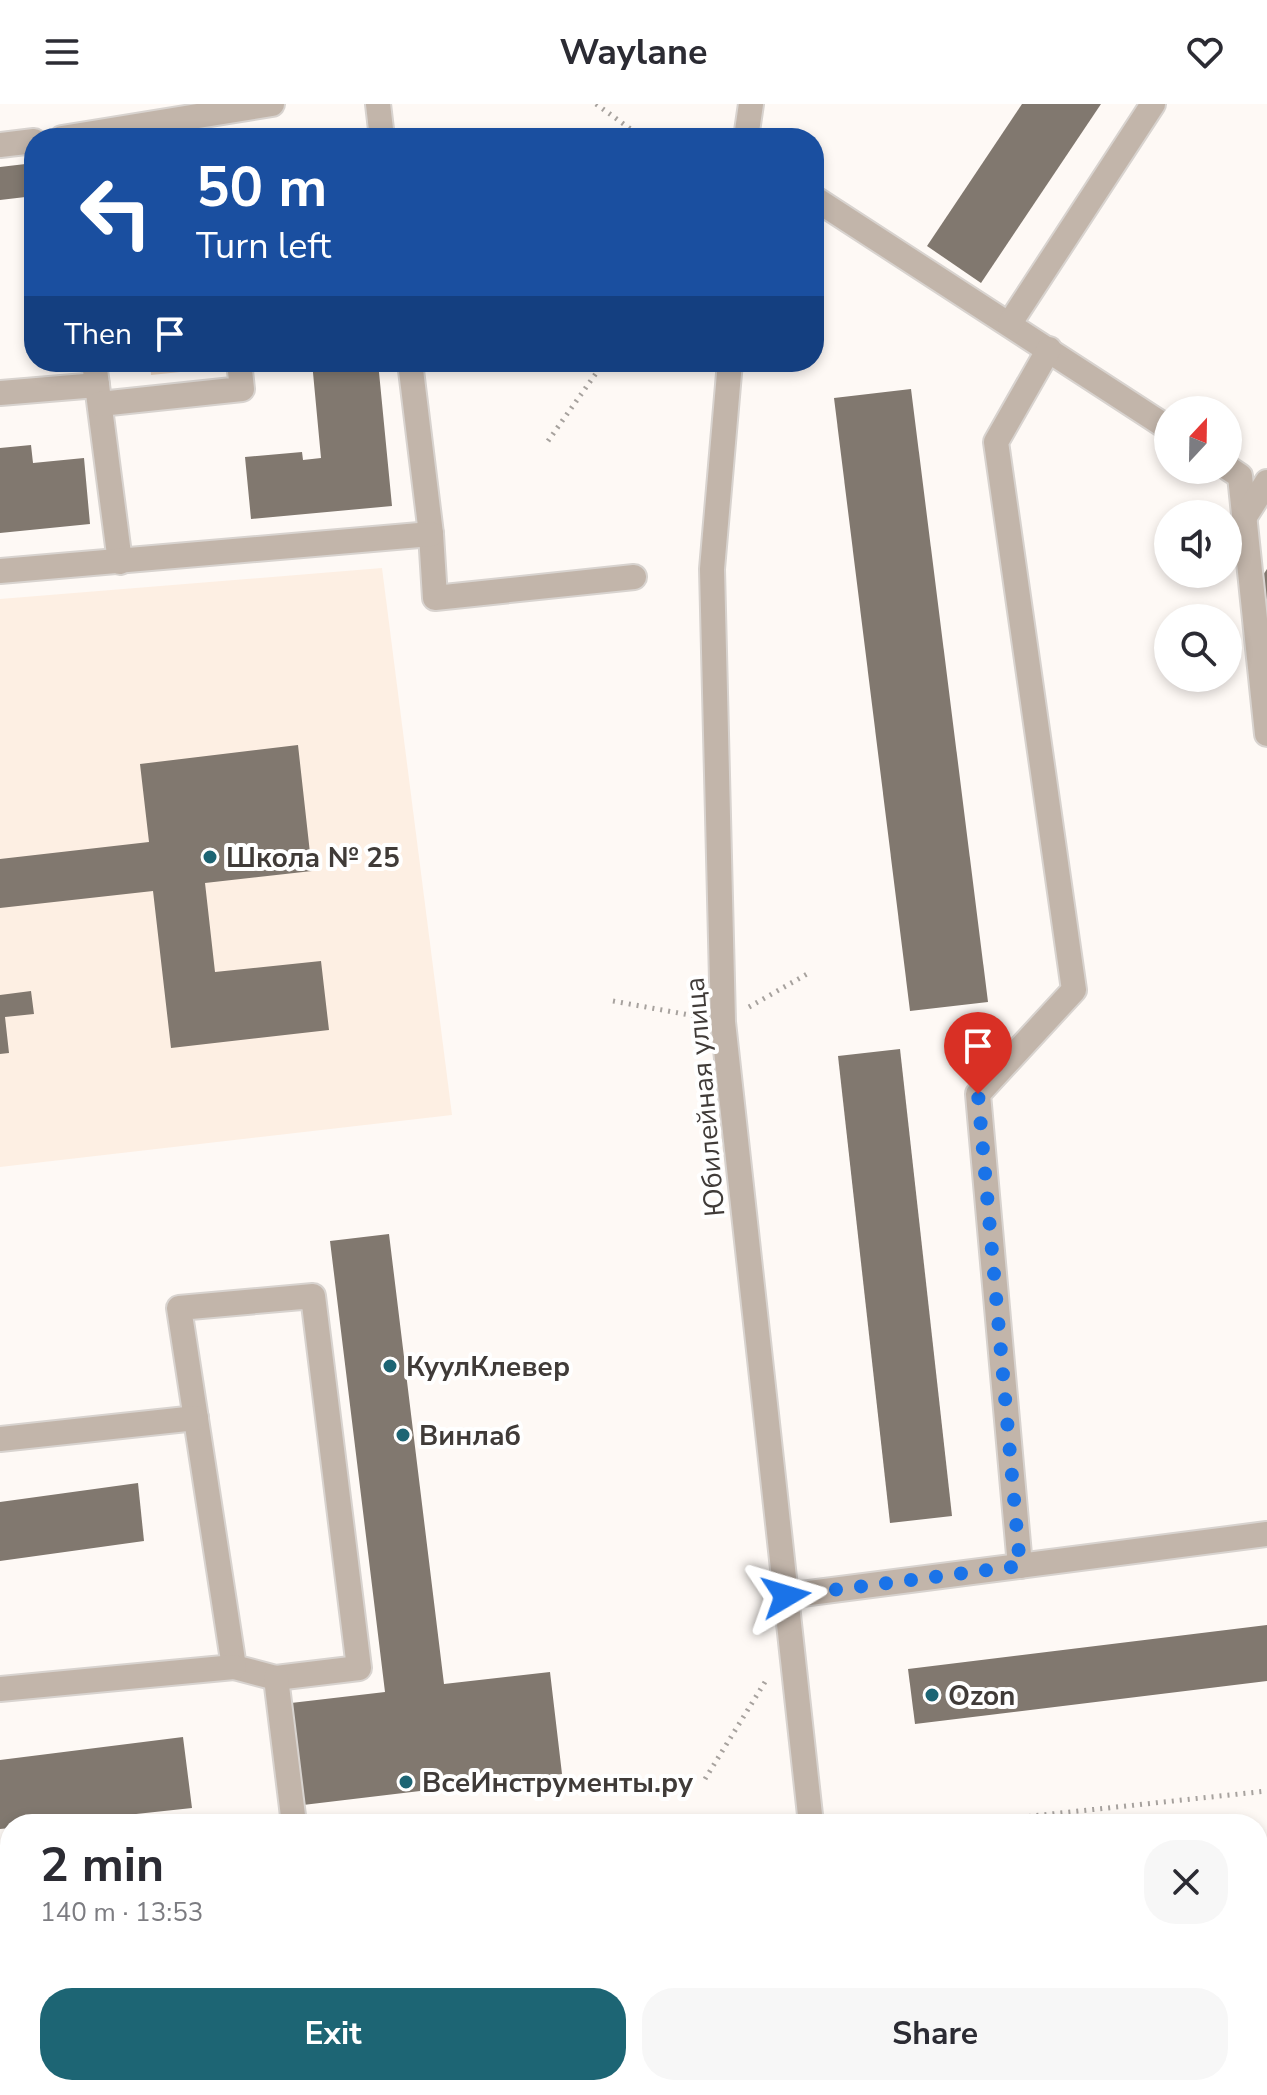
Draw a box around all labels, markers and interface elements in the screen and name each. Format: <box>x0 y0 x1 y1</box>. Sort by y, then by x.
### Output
text: Waylane <box>559 28 708 77</box>
icon: menu <box>40 30 84 74</box>
icon: heart <box>1183 30 1227 74</box>
text: 50 m <box>196 149 327 226</box>
icon: left <box>64 160 168 264</box>
text: Turn left <box>196 222 331 271</box>
icon: arrive <box>148 312 192 356</box>
text: Then <box>64 314 132 355</box>
north arrow <box>1154 396 1242 484</box>
map controls <box>1154 396 1242 692</box>
button: sound <box>1154 500 1242 588</box>
button: search <box>1154 604 1242 692</box>
place label: Школа № 25 <box>226 839 400 877</box>
marker: Школа № 25 <box>201 848 219 866</box>
street label: Юбилейная улица <box>676 976 734 1218</box>
pin <box>944 1012 1012 1094</box>
icon: arrive <box>956 1024 1000 1068</box>
place label: КуулКлевер <box>406 1348 570 1386</box>
marker: КуулКлевер <box>381 1357 399 1375</box>
place label: Винлаб <box>419 1417 521 1455</box>
marker: Винлаб <box>394 1426 412 1444</box>
position arrow <box>744 1554 828 1638</box>
place label: Ozon <box>948 1677 1015 1715</box>
marker: Ozon <box>923 1686 941 1704</box>
place label: ВсеИнструменты.ру <box>422 1764 694 1802</box>
marker: ВсеИнструменты.ру <box>397 1773 415 1791</box>
text: 2 min <box>40 1832 164 1898</box>
button: close <box>1144 1840 1228 1924</box>
text: 140 m · 13:53 <box>40 1895 203 1930</box>
button: Exit <box>40 1988 626 2080</box>
button: Share <box>642 1988 1228 2080</box>

